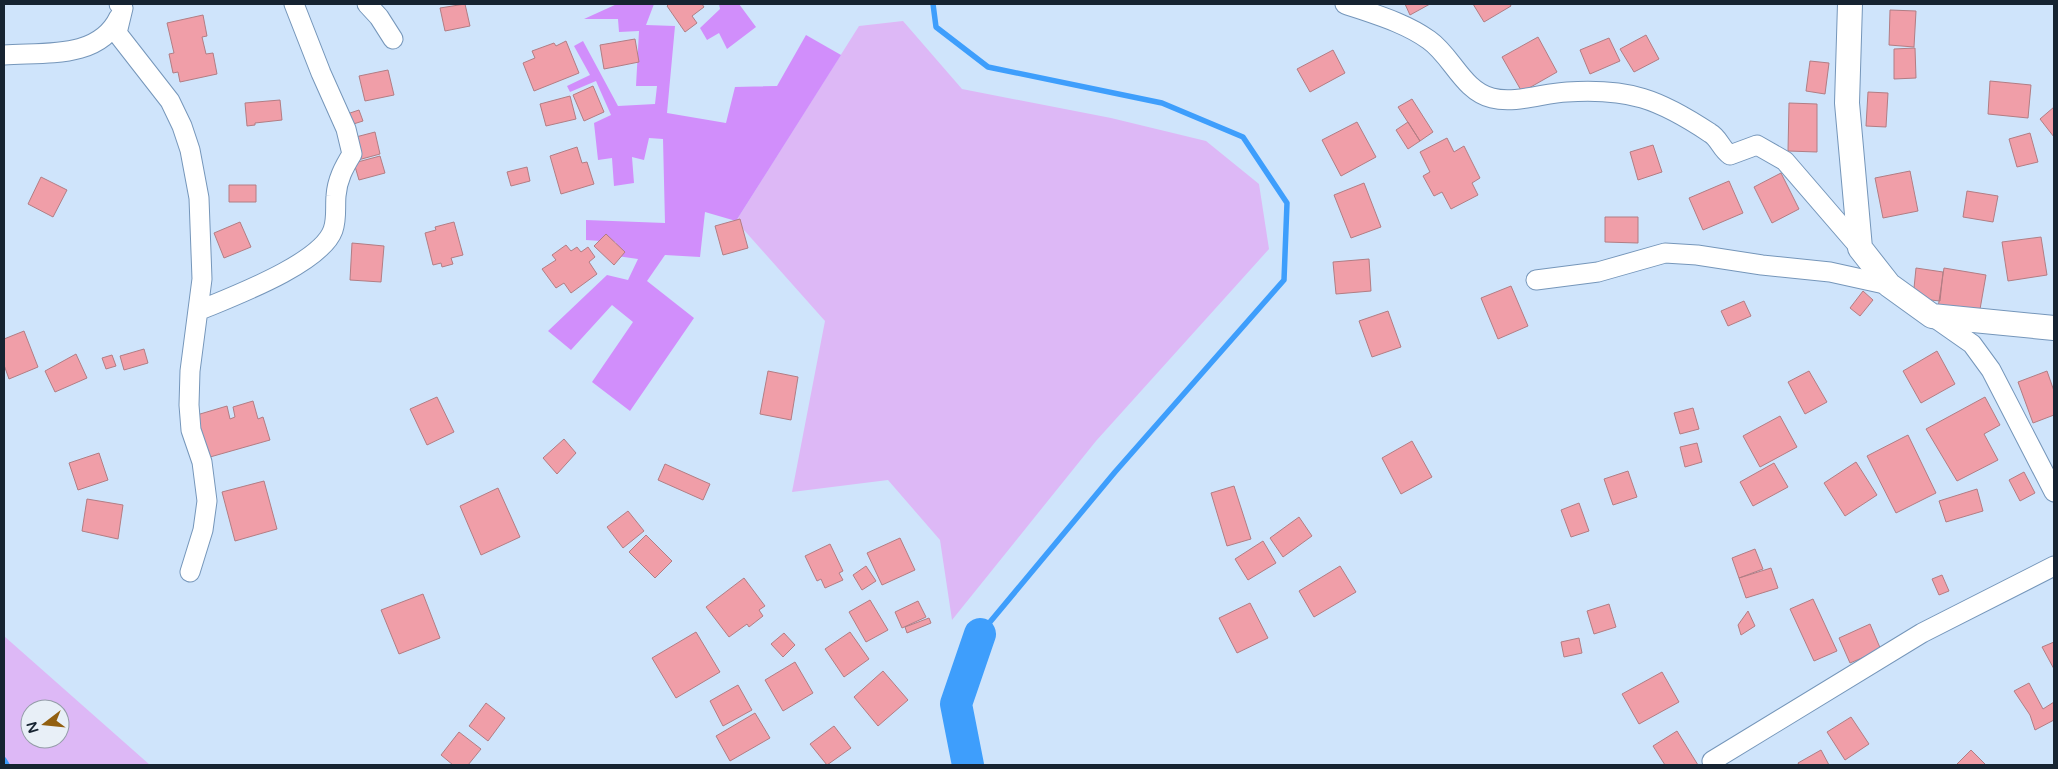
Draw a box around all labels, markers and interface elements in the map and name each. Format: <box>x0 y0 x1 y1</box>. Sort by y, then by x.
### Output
north arrow <box>20 699 70 749</box>
text: N <box>23 720 43 735</box>

